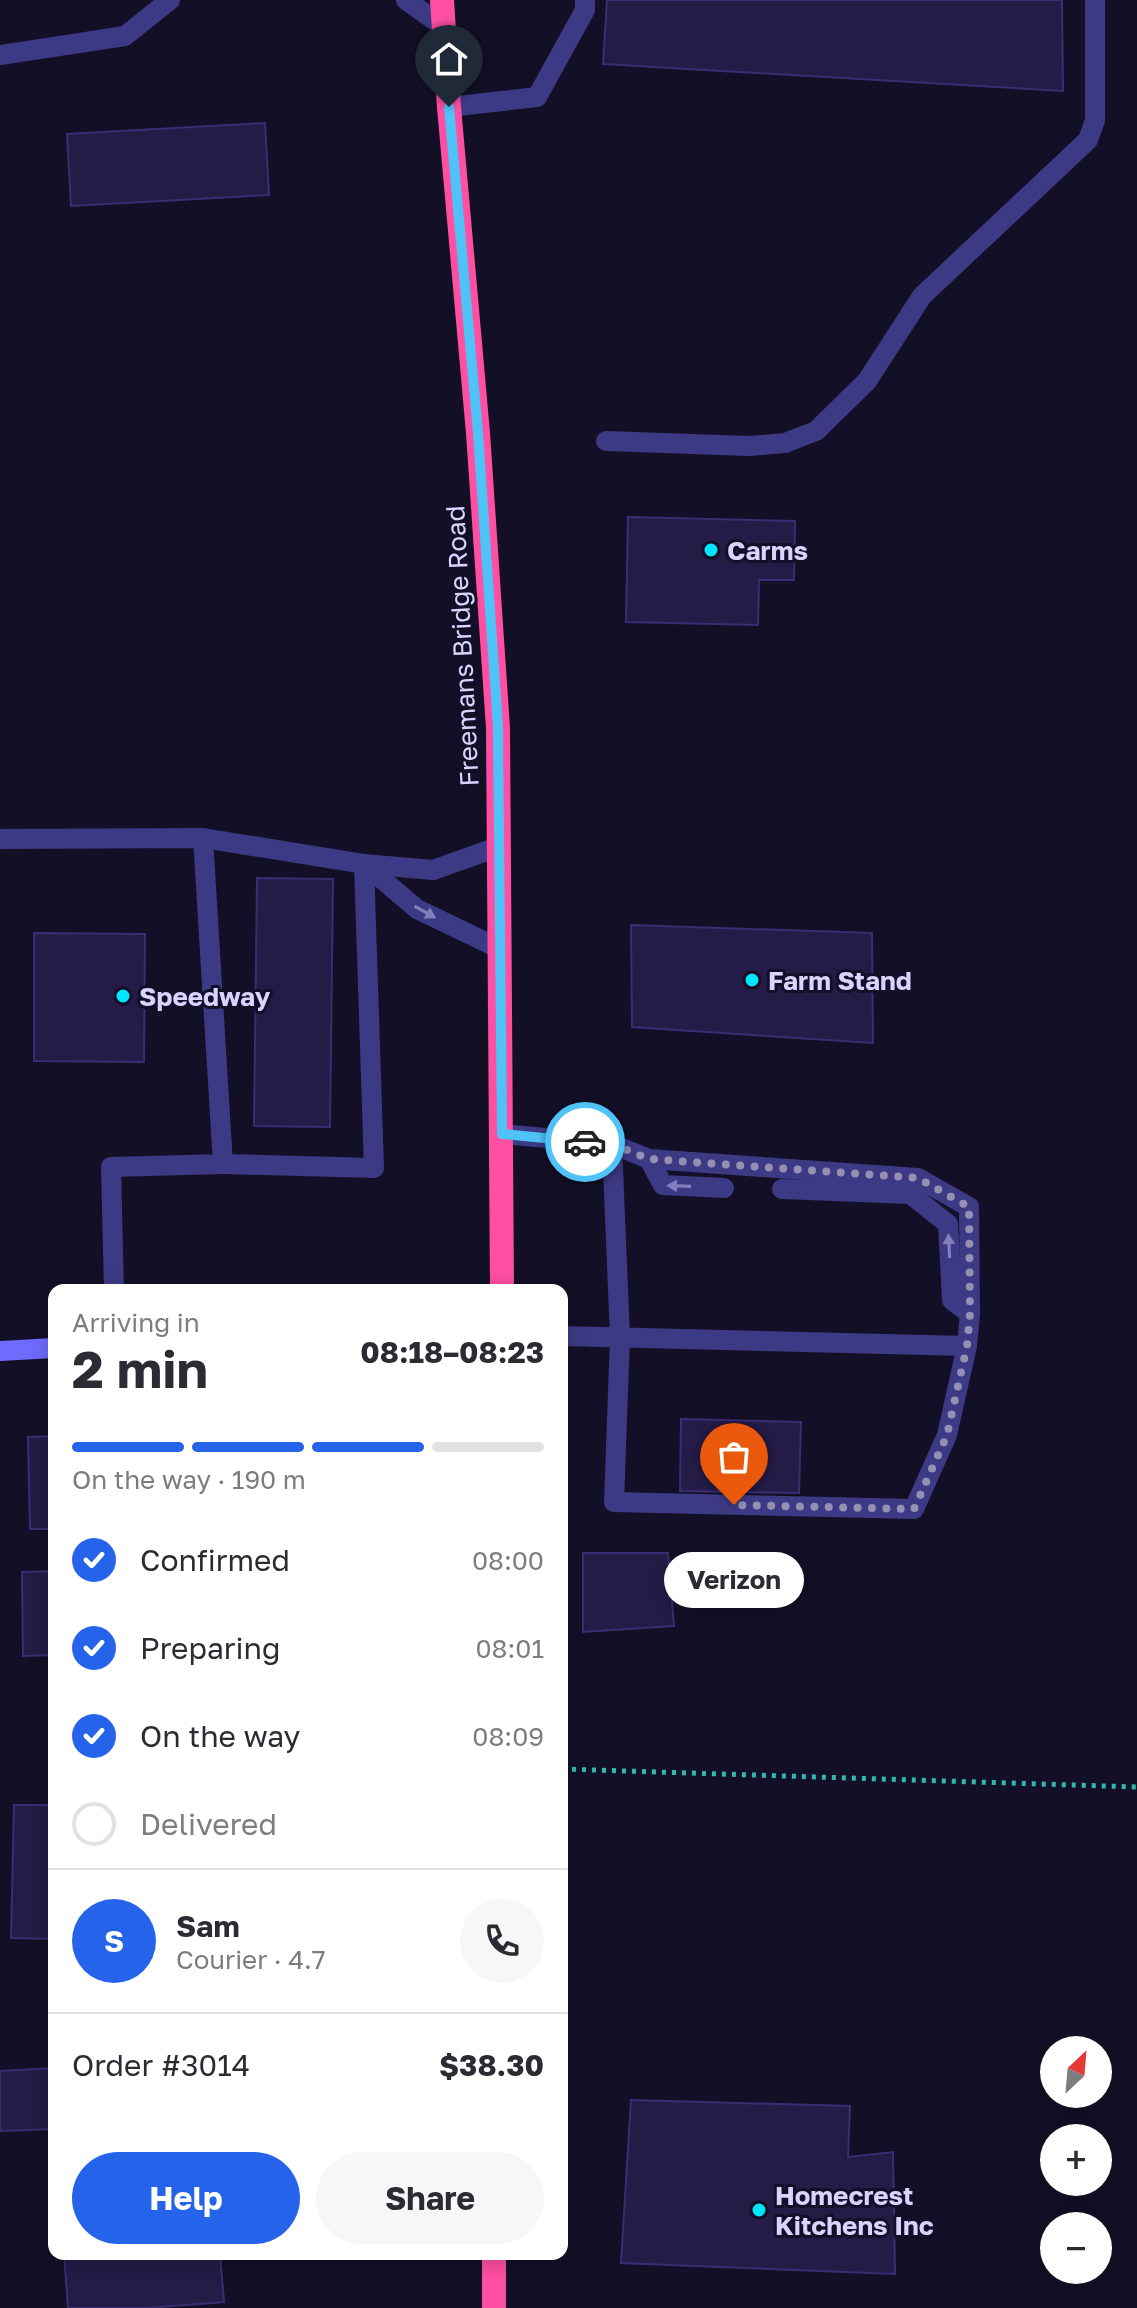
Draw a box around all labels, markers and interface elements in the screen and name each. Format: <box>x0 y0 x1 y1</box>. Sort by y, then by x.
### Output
pin <box>415 25 483 107</box>
icon: home <box>427 37 471 81</box>
street label: Freemans Bridge Road <box>439 505 485 787</box>
place label: Carms <box>727 535 808 566</box>
marker: Carms <box>702 541 720 559</box>
one-way arrow <box>414 904 436 918</box>
place label: Farm Stand <box>768 965 912 996</box>
marker: Farm Stand <box>743 971 761 989</box>
place label: Speedway <box>139 981 271 1012</box>
marker: Speedway <box>114 987 132 1005</box>
courier <box>545 1102 625 1182</box>
icon: car <box>563 1120 607 1164</box>
one-way arrow <box>666 1179 691 1192</box>
one-way arrow <box>942 1233 955 1258</box>
text: Arriving in <box>72 1307 200 1338</box>
text: 08:18–08:23 <box>360 1334 544 1370</box>
text: 2 min <box>72 1337 208 1399</box>
pin <box>700 1423 768 1505</box>
icon: bag <box>712 1435 756 1479</box>
text: On the way · 190 m <box>72 1464 306 1495</box>
icon: check <box>72 1538 116 1582</box>
text: Confirmed <box>140 1542 290 1578</box>
text: 08:00 <box>472 1545 544 1576</box>
callout: Verizon <box>664 1553 804 1609</box>
text: Verizon <box>687 1564 781 1595</box>
icon: check <box>72 1626 116 1670</box>
text: Preparing <box>140 1630 281 1666</box>
text: 08:01 <box>475 1633 544 1664</box>
icon: check <box>72 1714 116 1758</box>
text: On the way <box>140 1718 300 1754</box>
text: 08:09 <box>472 1721 544 1752</box>
text: Delivered <box>140 1806 277 1842</box>
button: phone <box>460 1899 544 1983</box>
text: Sam <box>176 1908 240 1944</box>
text: S <box>104 1923 124 1959</box>
text: Courier · 4.7 <box>176 1944 326 1975</box>
north arrow <box>1040 2036 1112 2108</box>
map controls <box>1040 2036 1112 2284</box>
text: Order #3014 <box>72 2047 250 2083</box>
text: $38.30 <box>439 2047 544 2083</box>
button: + <box>1040 2124 1112 2196</box>
button: Help <box>72 2152 300 2244</box>
button: Share <box>316 2152 544 2244</box>
place label: Homecrest Kitchens Inc <box>775 2180 934 2241</box>
marker: Homecrest Kitchens Inc <box>750 2201 768 2219</box>
button: − <box>1040 2212 1112 2284</box>

